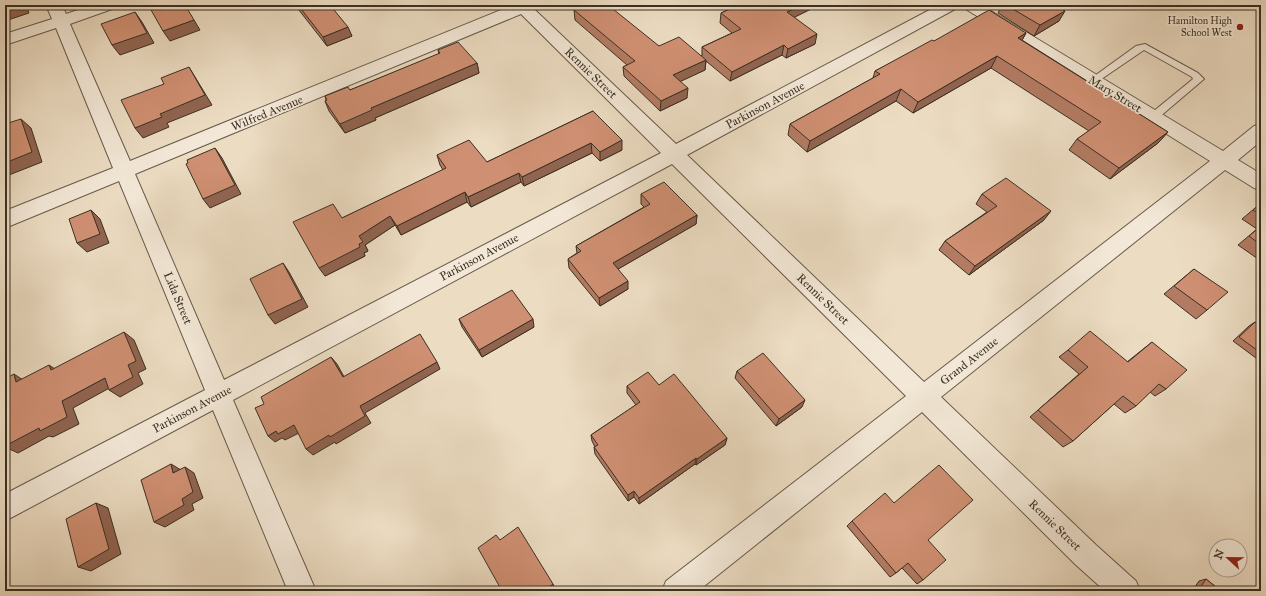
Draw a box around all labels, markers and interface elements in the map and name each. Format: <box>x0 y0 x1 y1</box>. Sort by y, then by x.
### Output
place label: Hamilton High School West <box>1167 15 1232 39</box>
marker: Hamilton High School West <box>1235 22 1245 32</box>
street label: Rennie Street <box>562 45 620 102</box>
street label: Mary Street <box>1086 73 1145 116</box>
street label: Parkinson Avenue <box>723 78 807 132</box>
street label: Wilfred Avenue <box>229 92 305 134</box>
street label: Parkinson Avenue <box>437 230 521 284</box>
street label: Lida Street <box>161 270 196 327</box>
street label: Rennie Street <box>794 271 852 328</box>
street label: Grand Avenue <box>937 334 1001 388</box>
street label: Parkinson Avenue <box>150 382 234 436</box>
street label: Rennie Street <box>1026 497 1084 554</box>
north arrow <box>1208 538 1248 578</box>
text: N <box>1211 547 1227 561</box>

